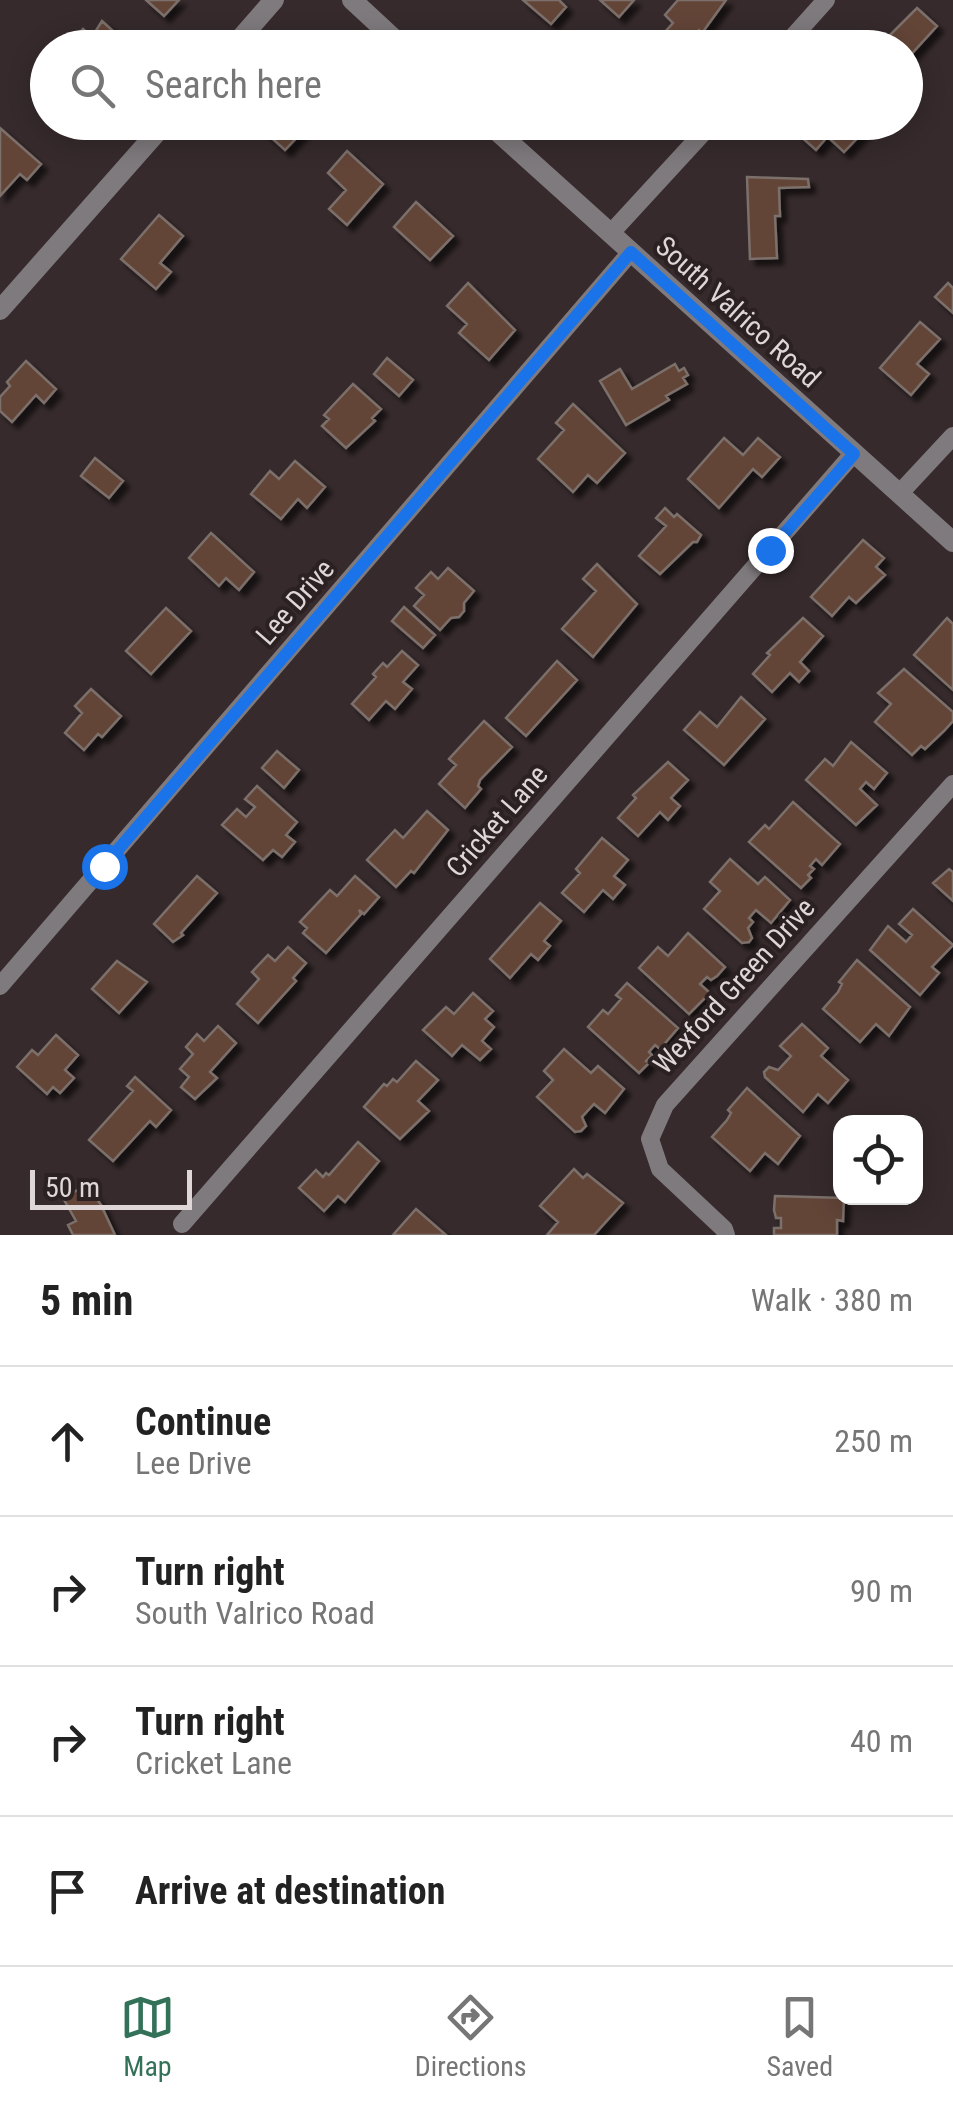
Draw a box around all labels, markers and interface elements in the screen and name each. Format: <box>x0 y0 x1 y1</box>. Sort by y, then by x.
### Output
search box <box>30 30 923 140</box>
icon: search <box>65 58 120 113</box>
text: Search here <box>145 63 322 107</box>
street label: South Valrico Road <box>649 230 827 394</box>
route end <box>748 528 794 574</box>
street label: Lee Drive <box>249 553 341 651</box>
street label: Cricket Lane <box>439 758 555 884</box>
route start <box>82 844 128 890</box>
street label: Wexford Green Drive <box>647 891 821 1081</box>
map controls <box>833 1115 923 1205</box>
button: locate <box>833 1115 923 1205</box>
scale bar <box>30 1165 192 1210</box>
text: 50 m <box>45 1171 100 1204</box>
text: 5 min <box>40 1276 133 1325</box>
text: Walk · 380 m <box>751 1281 913 1319</box>
text: Continue <box>135 1400 271 1444</box>
icon: ahead <box>40 1414 95 1469</box>
text: 250 m <box>834 1422 913 1460</box>
text: Lee Drive <box>135 1444 251 1482</box>
text: Turn right <box>135 1550 285 1594</box>
icon: right <box>40 1564 95 1619</box>
text: 90 m <box>850 1572 913 1610</box>
text: South Valrico Road <box>135 1594 375 1632</box>
text: Turn right <box>135 1700 285 1744</box>
icon: right <box>40 1714 95 1769</box>
text: 40 m <box>850 1722 913 1760</box>
text: Cricket Lane <box>135 1744 292 1782</box>
icon: arrive <box>40 1864 95 1919</box>
text: Arrive at destination <box>135 1869 445 1913</box>
tab: Map <box>120 1990 175 2083</box>
tab: Directions <box>415 1990 527 2083</box>
tab: Saved <box>766 1990 833 2083</box>

